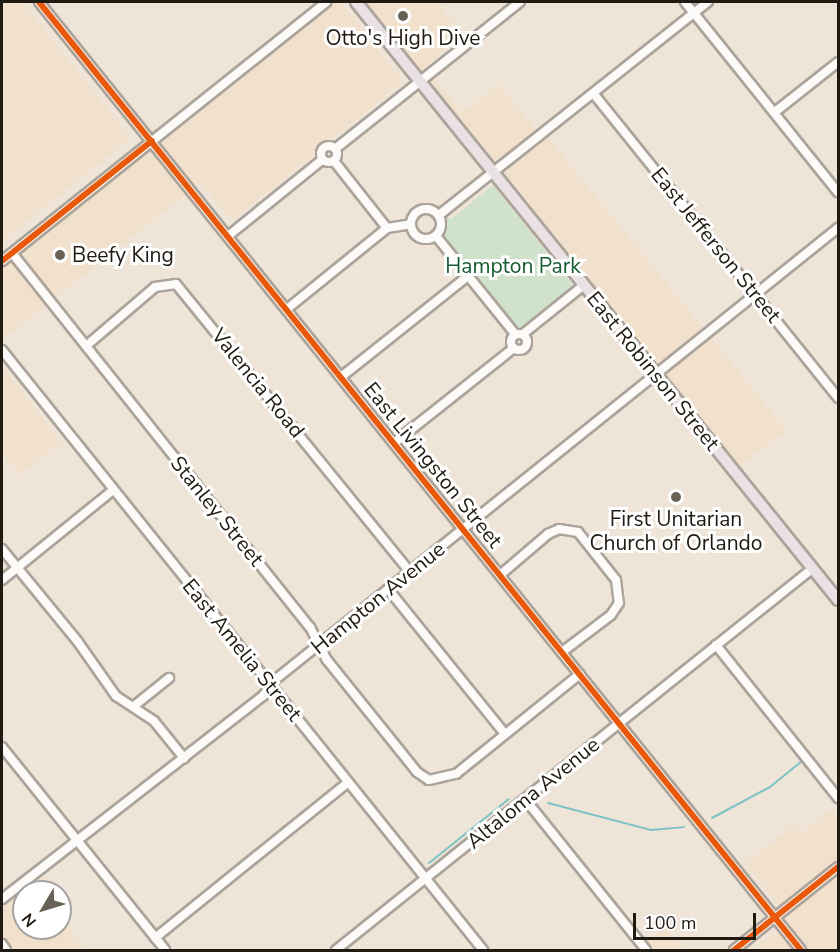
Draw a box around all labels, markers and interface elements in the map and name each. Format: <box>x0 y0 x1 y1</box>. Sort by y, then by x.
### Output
marker: Otto's High Dive <box>396 9 410 23</box>
place label: Otto's High Dive <box>325 25 481 51</box>
street label: East Jefferson Street <box>646 162 786 328</box>
place label: Beefy King <box>72 242 174 268</box>
marker: Beefy King <box>53 248 67 262</box>
park label: Hampton Park <box>445 253 581 279</box>
street label: East Robinson Street <box>581 287 725 455</box>
street label: Valencia Road <box>206 323 310 443</box>
street label: East Livingston Street <box>358 377 508 553</box>
street label: Stanley Street <box>165 451 269 571</box>
marker: First Unitarian Church of Orlando <box>669 490 683 504</box>
place label: First Unitarian Church of Orlando <box>589 506 763 556</box>
street label: Hampton Avenue <box>306 536 450 660</box>
street label: East Amelia Street <box>177 574 307 726</box>
street label: Altaloma Avenue <box>462 732 604 854</box>
north arrow <box>12 880 72 940</box>
scale bar <box>636 901 759 939</box>
text: N <box>17 908 42 931</box>
text: 100 m <box>644 911 696 935</box>

